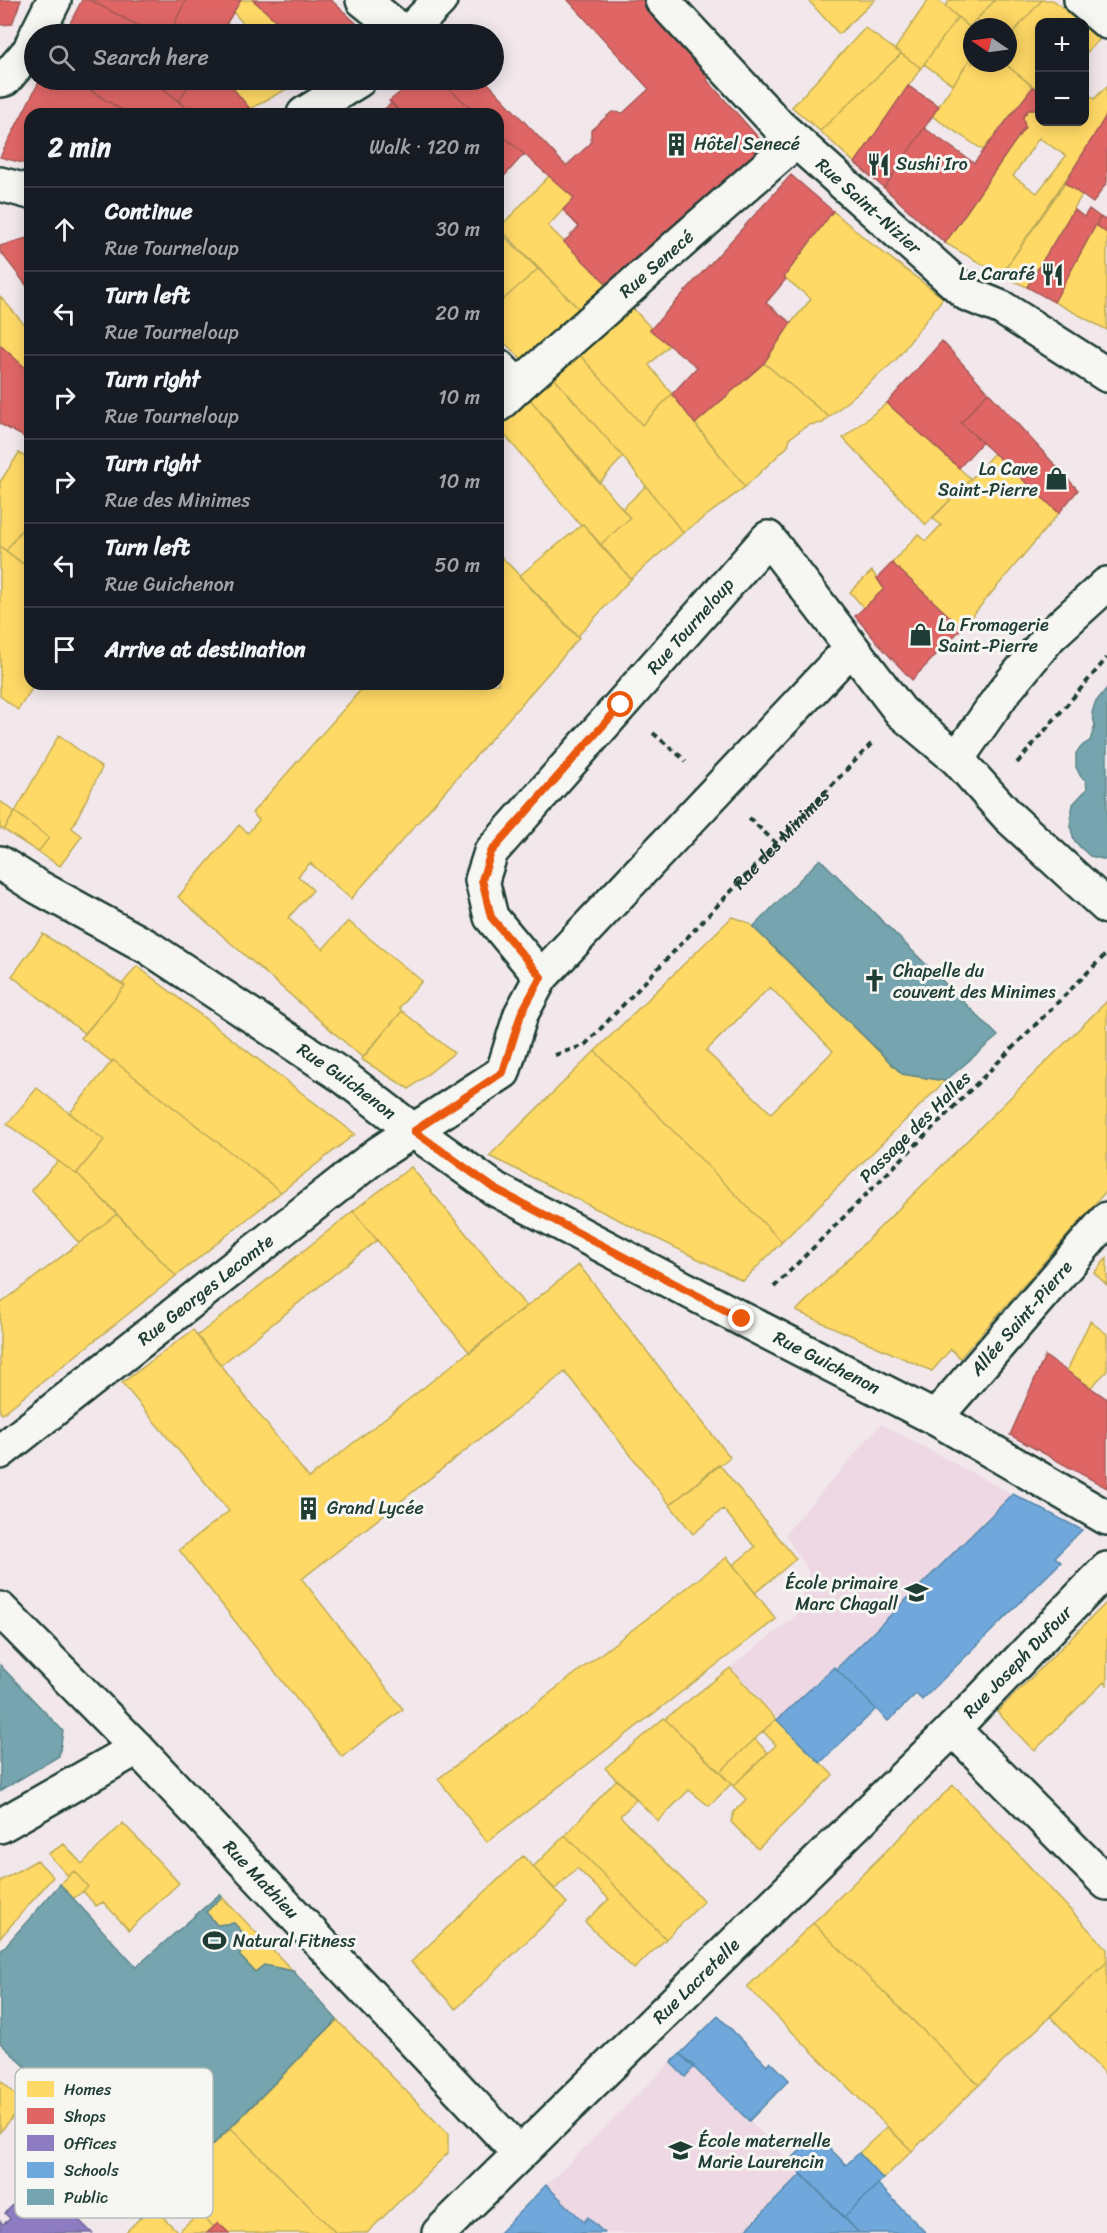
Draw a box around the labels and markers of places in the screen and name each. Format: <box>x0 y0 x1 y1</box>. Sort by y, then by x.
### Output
place label: Hôtel Senecé <box>694 128 800 160</box>
building icon: Hôtel Senecé <box>663 131 689 157</box>
place label: Sushi Iro <box>896 148 968 180</box>
restaurant icon: Sushi Iro <box>865 151 891 177</box>
place label: Le Carafé <box>959 258 1035 290</box>
restaurant icon: Le Carafé <box>1040 261 1066 287</box>
place label: La Cave Saint-Pierre <box>938 453 1038 506</box>
shop icon: La Cave Saint-Pierre <box>1043 466 1069 492</box>
place label: La Fromagerie Saint-Pierre <box>938 609 1049 662</box>
shop icon: La Fromagerie Saint-Pierre <box>907 622 933 648</box>
place label: Chapelle du couvent des Minimes <box>893 955 1056 1008</box>
church icon: Chapelle du couvent des Minimes <box>862 968 888 994</box>
place label: Grand Lycée <box>327 1492 424 1524</box>
building icon: Grand Lycée <box>296 1495 322 1521</box>
place label: École primaire Marc Chagall <box>785 1567 899 1620</box>
school or university icon: École primaire Marc Chagall <box>903 1580 929 1606</box>
place label: Natural Fitness <box>233 1925 356 1957</box>
sports icon: Natural Fitness <box>202 1928 228 1954</box>
place label: École maternelle Marie Laurencin <box>698 2125 831 2178</box>
school or university icon: École maternelle Marie Laurencin <box>667 2138 693 2164</box>

